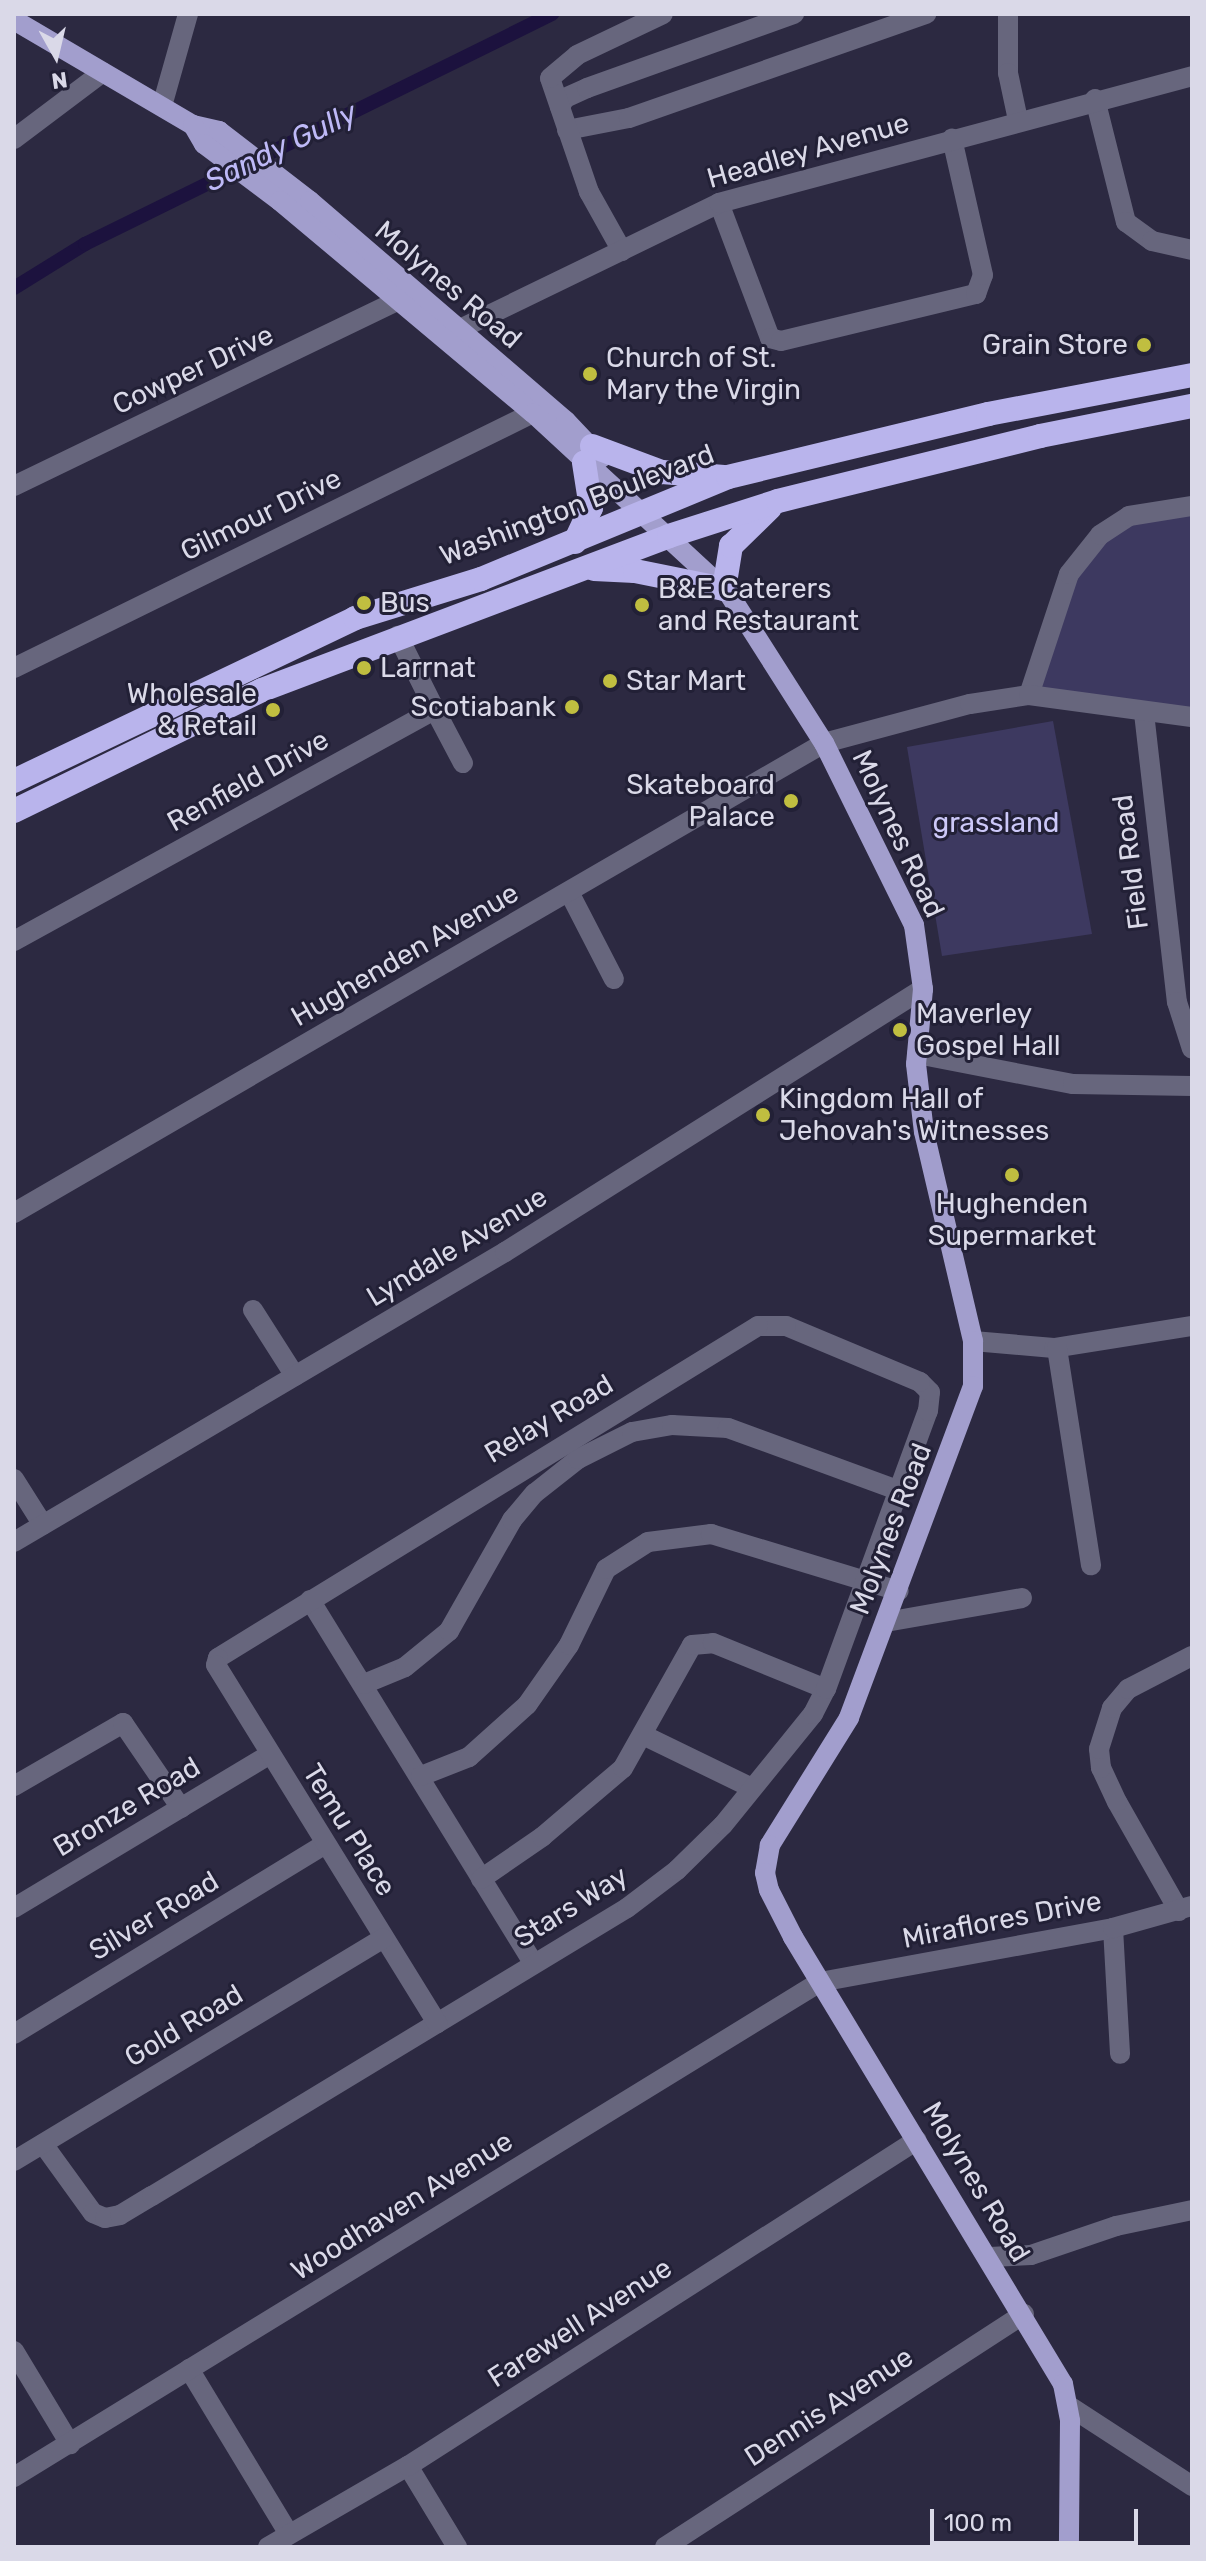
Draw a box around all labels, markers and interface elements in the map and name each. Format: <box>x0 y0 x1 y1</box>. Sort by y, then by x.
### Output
north arrow <box>16 16 96 96</box>
text: N <box>50 66 69 95</box>
water label: Sandy Gully <box>198 94 364 200</box>
street label: Headley Avenue <box>702 106 914 196</box>
street label: Molynes Road <box>368 214 528 356</box>
street label: Cowper Drive <box>107 318 279 422</box>
place label: Grain Store <box>982 328 1128 362</box>
marker: Grain Store <box>1135 336 1153 354</box>
place label: Church of St. Mary the Virgin <box>606 341 803 407</box>
marker: Church of St. Mary the Virgin <box>581 365 599 383</box>
street label: Washington Boulevard <box>435 437 719 573</box>
street label: Gilmour Drive <box>175 461 347 569</box>
place label: B&E Caterers and Restaurant <box>658 572 859 638</box>
place label: Bus <box>380 586 430 620</box>
marker: Bus <box>355 594 373 612</box>
marker: B&E Caterers and Restaurant <box>633 596 651 614</box>
place label: Larrnat <box>380 651 476 685</box>
marker: Larrnat <box>355 659 373 677</box>
place label: Star Mart <box>626 664 747 698</box>
marker: Star Mart <box>601 672 619 690</box>
place label: Wholesale & Retail <box>127 677 257 743</box>
place label: Scotiabank <box>410 690 556 724</box>
marker: Scotiabank <box>563 698 581 716</box>
marker: Wholesale & Retail <box>264 701 282 719</box>
street label: Renfield Drive <box>161 723 335 839</box>
street label: Molynes Road <box>845 745 951 923</box>
place label: Skateboard Palace <box>626 768 775 834</box>
marker: Skateboard Palace <box>782 792 800 810</box>
street label: Field Road <box>1106 793 1156 931</box>
park label: grassland <box>932 806 1060 840</box>
street label: Hughenden Avenue <box>285 876 525 1034</box>
place label: Maverley Gospel Hall <box>916 997 1061 1063</box>
marker: Maverley Gospel Hall <box>891 1021 909 1039</box>
place label: Kingdom Hall of Jehovah's Witnesses <box>779 1082 1050 1148</box>
marker: Kingdom Hall of Jehovah's Witnesses <box>754 1106 772 1124</box>
marker: Hughenden Supermarket <box>1003 1166 1021 1184</box>
street label: Lyndale Avenue <box>360 1180 554 1314</box>
place label: Hughenden Supermarket <box>928 1187 1096 1253</box>
street label: Relay Road <box>478 1367 620 1471</box>
street label: Molynes Road <box>843 1439 939 1619</box>
street label: Bronze Road <box>48 1750 206 1864</box>
street label: Temu Place <box>295 1758 403 1902</box>
street label: Stars Way <box>508 1859 634 1955</box>
street label: Silver Road <box>83 1864 225 1968</box>
street label: Miraflores Drive <box>900 1884 1104 1956</box>
street label: Gold Road <box>119 1978 249 2074</box>
street label: Molynes Road <box>915 2096 1037 2268</box>
street label: Woodhaven Avenue <box>285 2124 519 2288</box>
street label: Farewell Avenue <box>482 2251 678 2395</box>
street label: Dennis Avenue <box>738 2340 920 2474</box>
scale bar <box>934 2493 1142 2543</box>
text: 100 m <box>944 2509 1012 2537</box>

